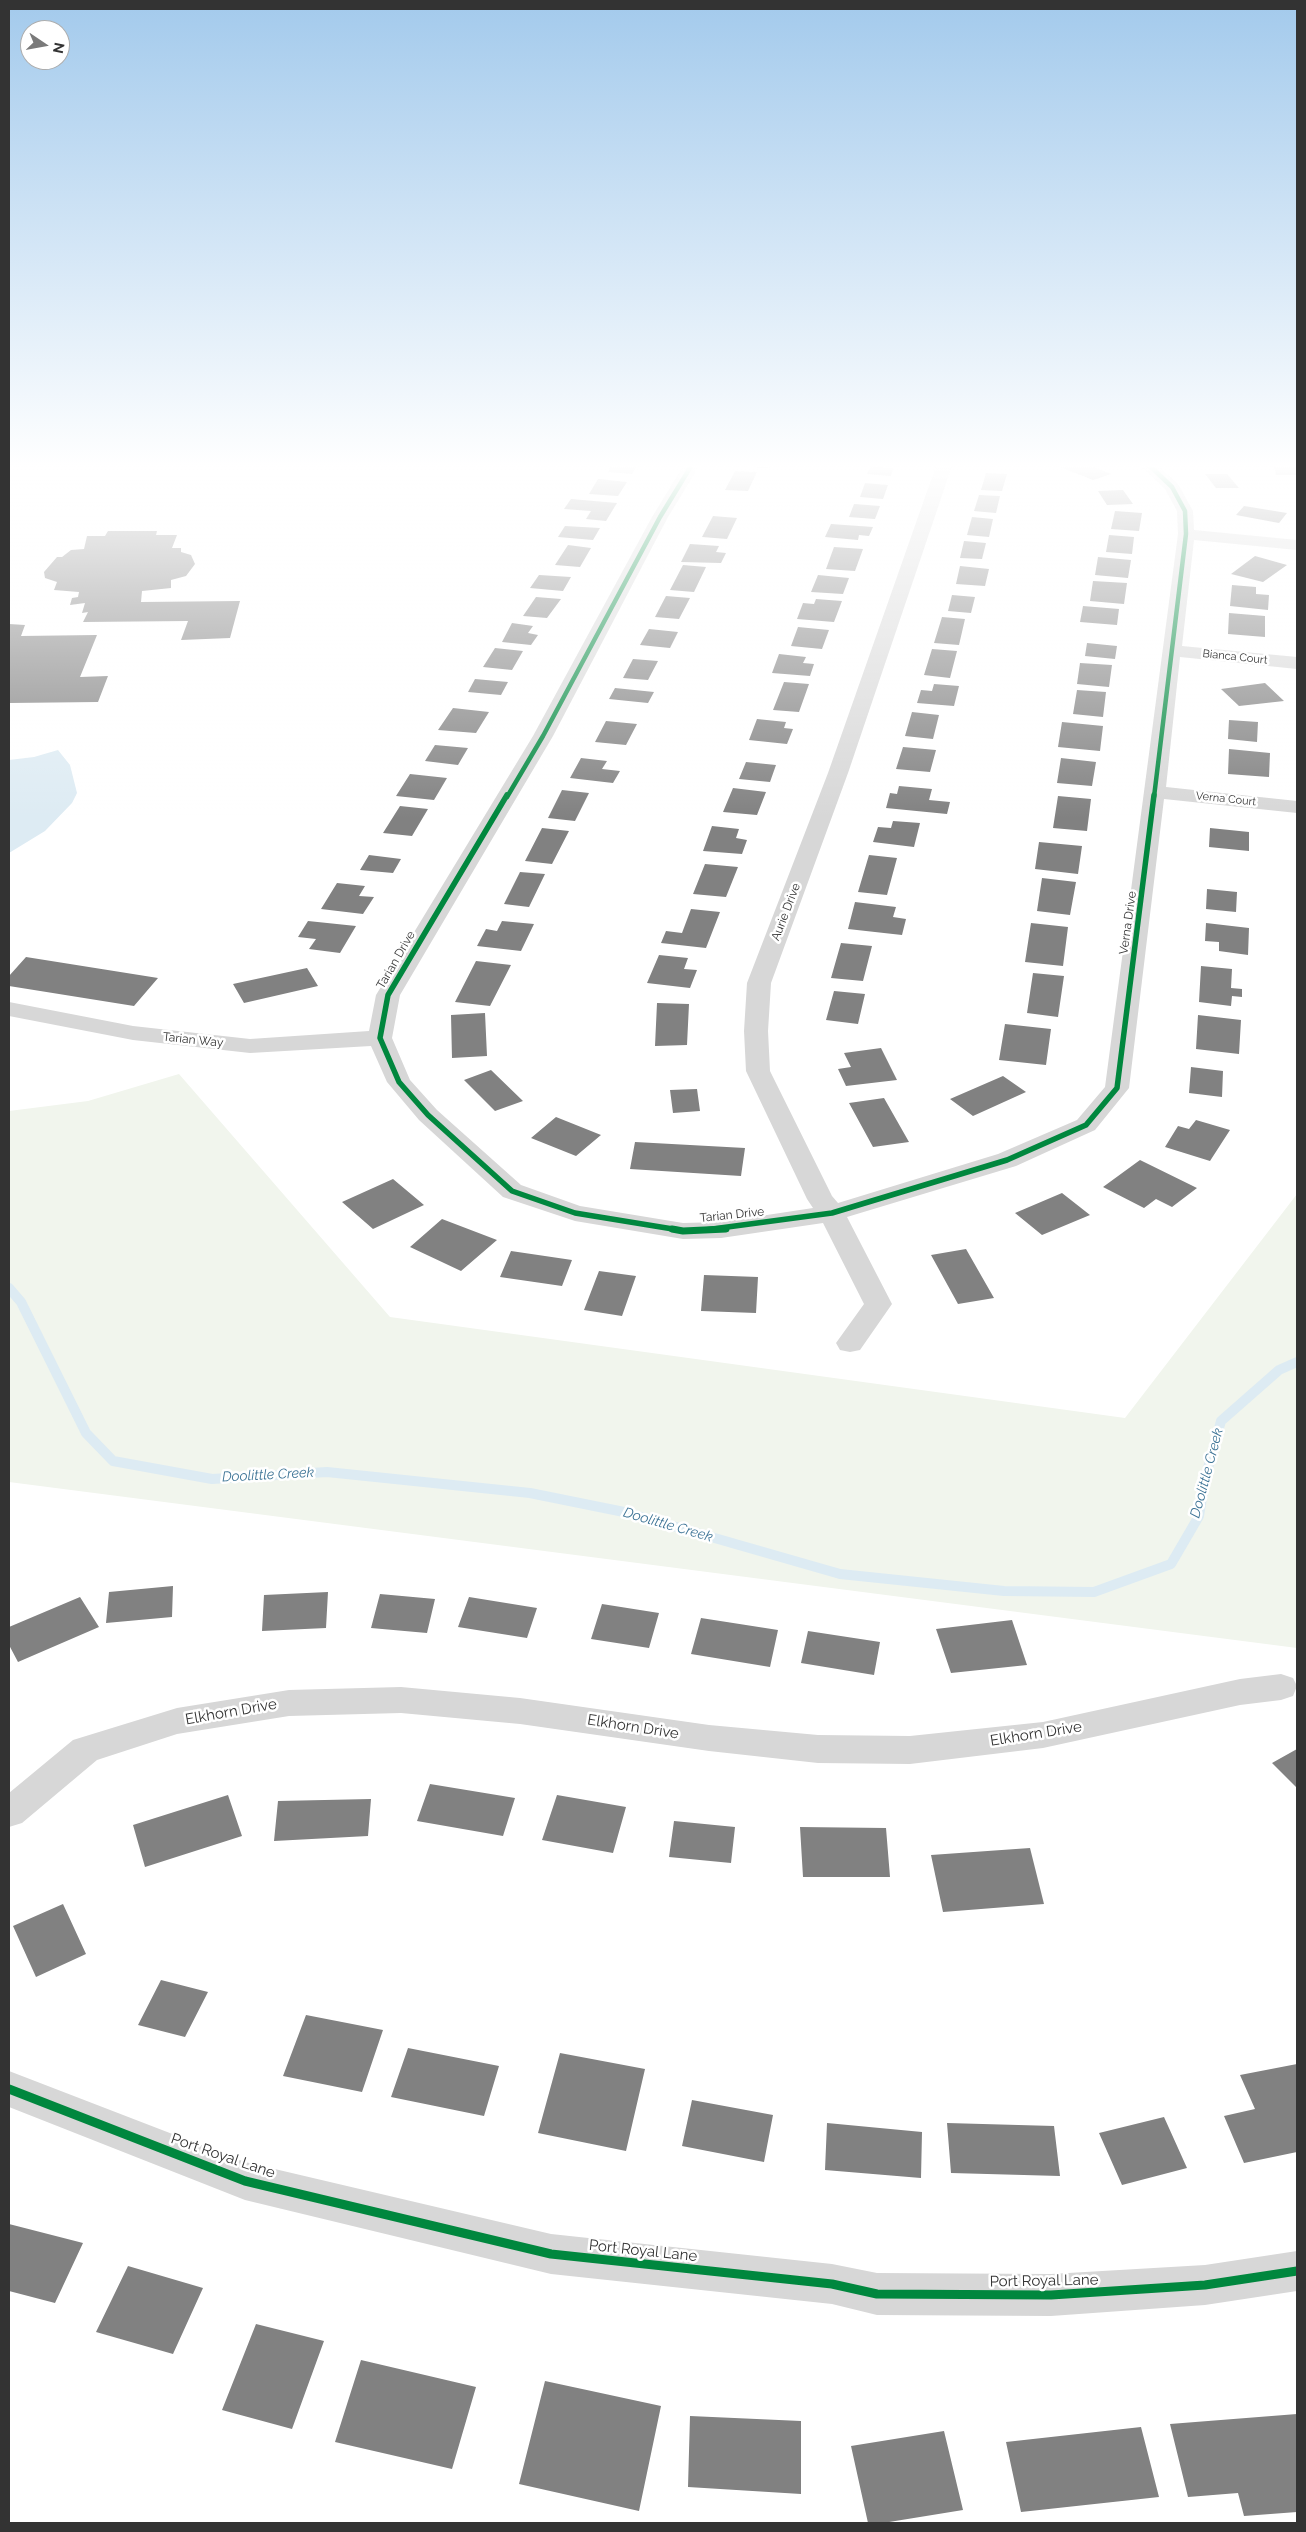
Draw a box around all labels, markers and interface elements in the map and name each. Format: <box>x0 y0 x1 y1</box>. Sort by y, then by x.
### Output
north arrow <box>20 20 70 70</box>
text: N <box>50 41 68 55</box>
street label: Bianca Court <box>1202 647 1268 667</box>
street label: Verna Court <box>1195 789 1257 809</box>
street label: Aurie Drive <box>768 881 804 943</box>
street label: Verna Drive <box>1116 890 1140 956</box>
street label: Tarian Drive <box>374 928 418 992</box>
street label: Tarian Way <box>162 1030 224 1050</box>
street label: Tarian Drive <box>699 1204 765 1226</box>
water label: Doolittle Creek <box>1187 1426 1227 1520</box>
water label: Doolittle Creek <box>222 1464 314 1486</box>
water label: Doolittle Creek <box>621 1504 715 1546</box>
street label: Elkhorn Drive <box>184 1695 278 1729</box>
street label: Elkhorn Drive <box>586 1711 680 1743</box>
street label: Elkhorn Drive <box>989 1718 1083 1750</box>
street label: Port Royal Lane <box>169 2130 277 2182</box>
street label: Port Royal Lane <box>588 2236 698 2266</box>
street label: Port Royal Lane <box>989 2271 1099 2291</box>

